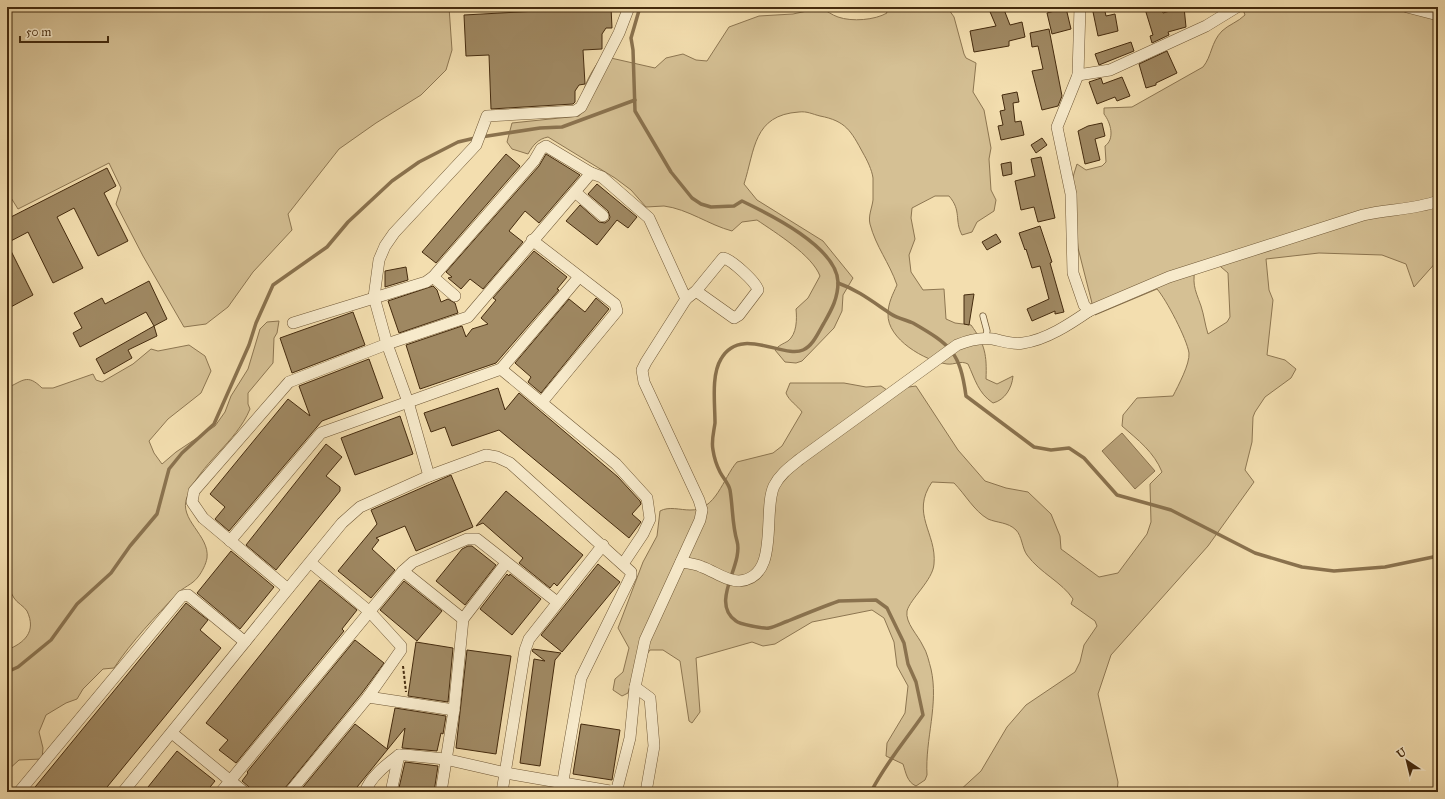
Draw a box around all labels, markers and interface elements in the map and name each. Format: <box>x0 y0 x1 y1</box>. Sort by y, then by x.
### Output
scale bar <box>20 18 108 44</box>
text: 50 m <box>26 25 51 39</box>
north arrow <box>1387 741 1427 781</box>
text: U <box>1394 745 1409 761</box>

